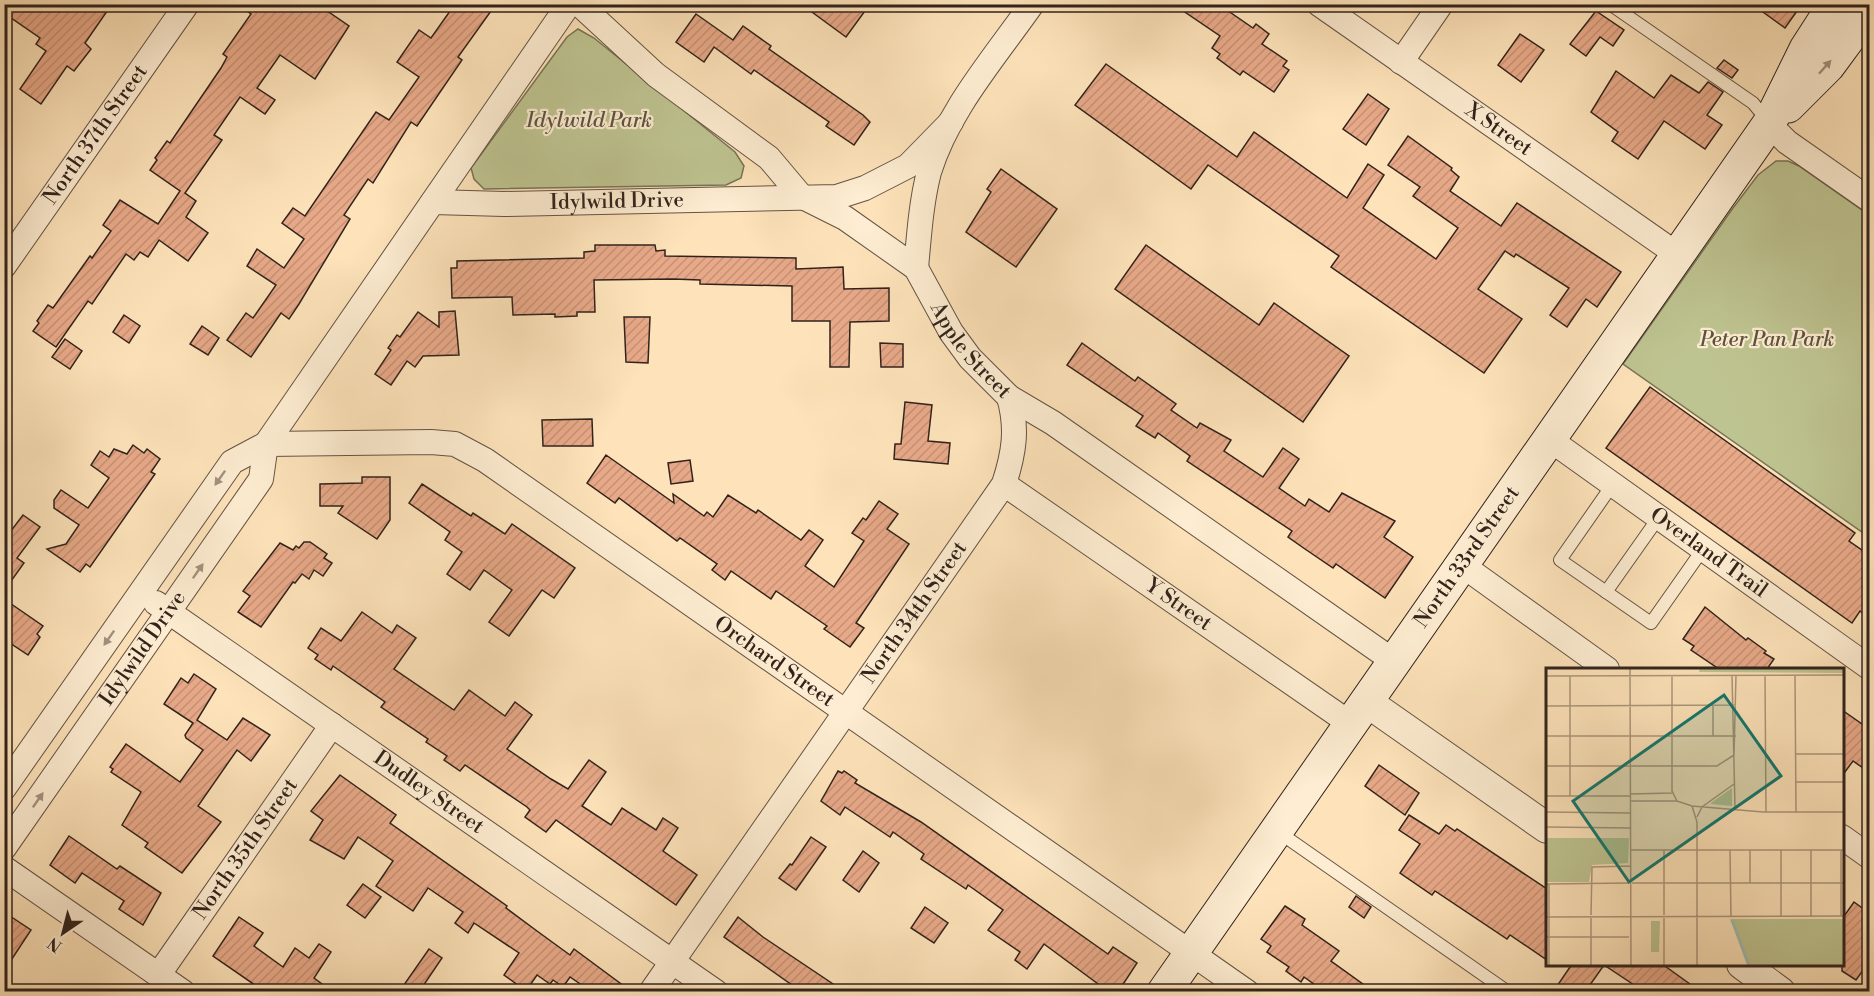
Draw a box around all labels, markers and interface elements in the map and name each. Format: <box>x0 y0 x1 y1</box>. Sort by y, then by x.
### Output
street label: North 37th Street <box>38 59 154 210</box>
one-way arrow <box>1818 60 1831 75</box>
street label: X Street <box>1459 97 1537 162</box>
park label: Idylwild Park <box>525 108 652 134</box>
street label: Idylwild Drive <box>550 187 684 216</box>
street label: Apple Street <box>924 297 1017 405</box>
park label: Peter Pan Park <box>1699 327 1834 353</box>
one-way arrow <box>214 470 226 486</box>
street label: North 33rd Street <box>1409 481 1526 633</box>
street label: Overland Trail <box>1645 502 1772 604</box>
street label: North 34th Street <box>856 536 973 689</box>
one-way arrow <box>192 563 204 579</box>
street label: Y Street <box>1139 572 1217 637</box>
street label: Idylwild Drive <box>94 586 192 711</box>
street label: Orchard Street <box>709 611 840 713</box>
one-way arrow <box>103 630 115 646</box>
inset map <box>1546 668 1844 966</box>
street label: Dudley Street <box>368 745 489 840</box>
street label: North 35th Street <box>188 773 304 925</box>
one-way arrow <box>32 792 44 808</box>
north arrow <box>33 903 93 963</box>
text: N <box>44 932 66 956</box>

